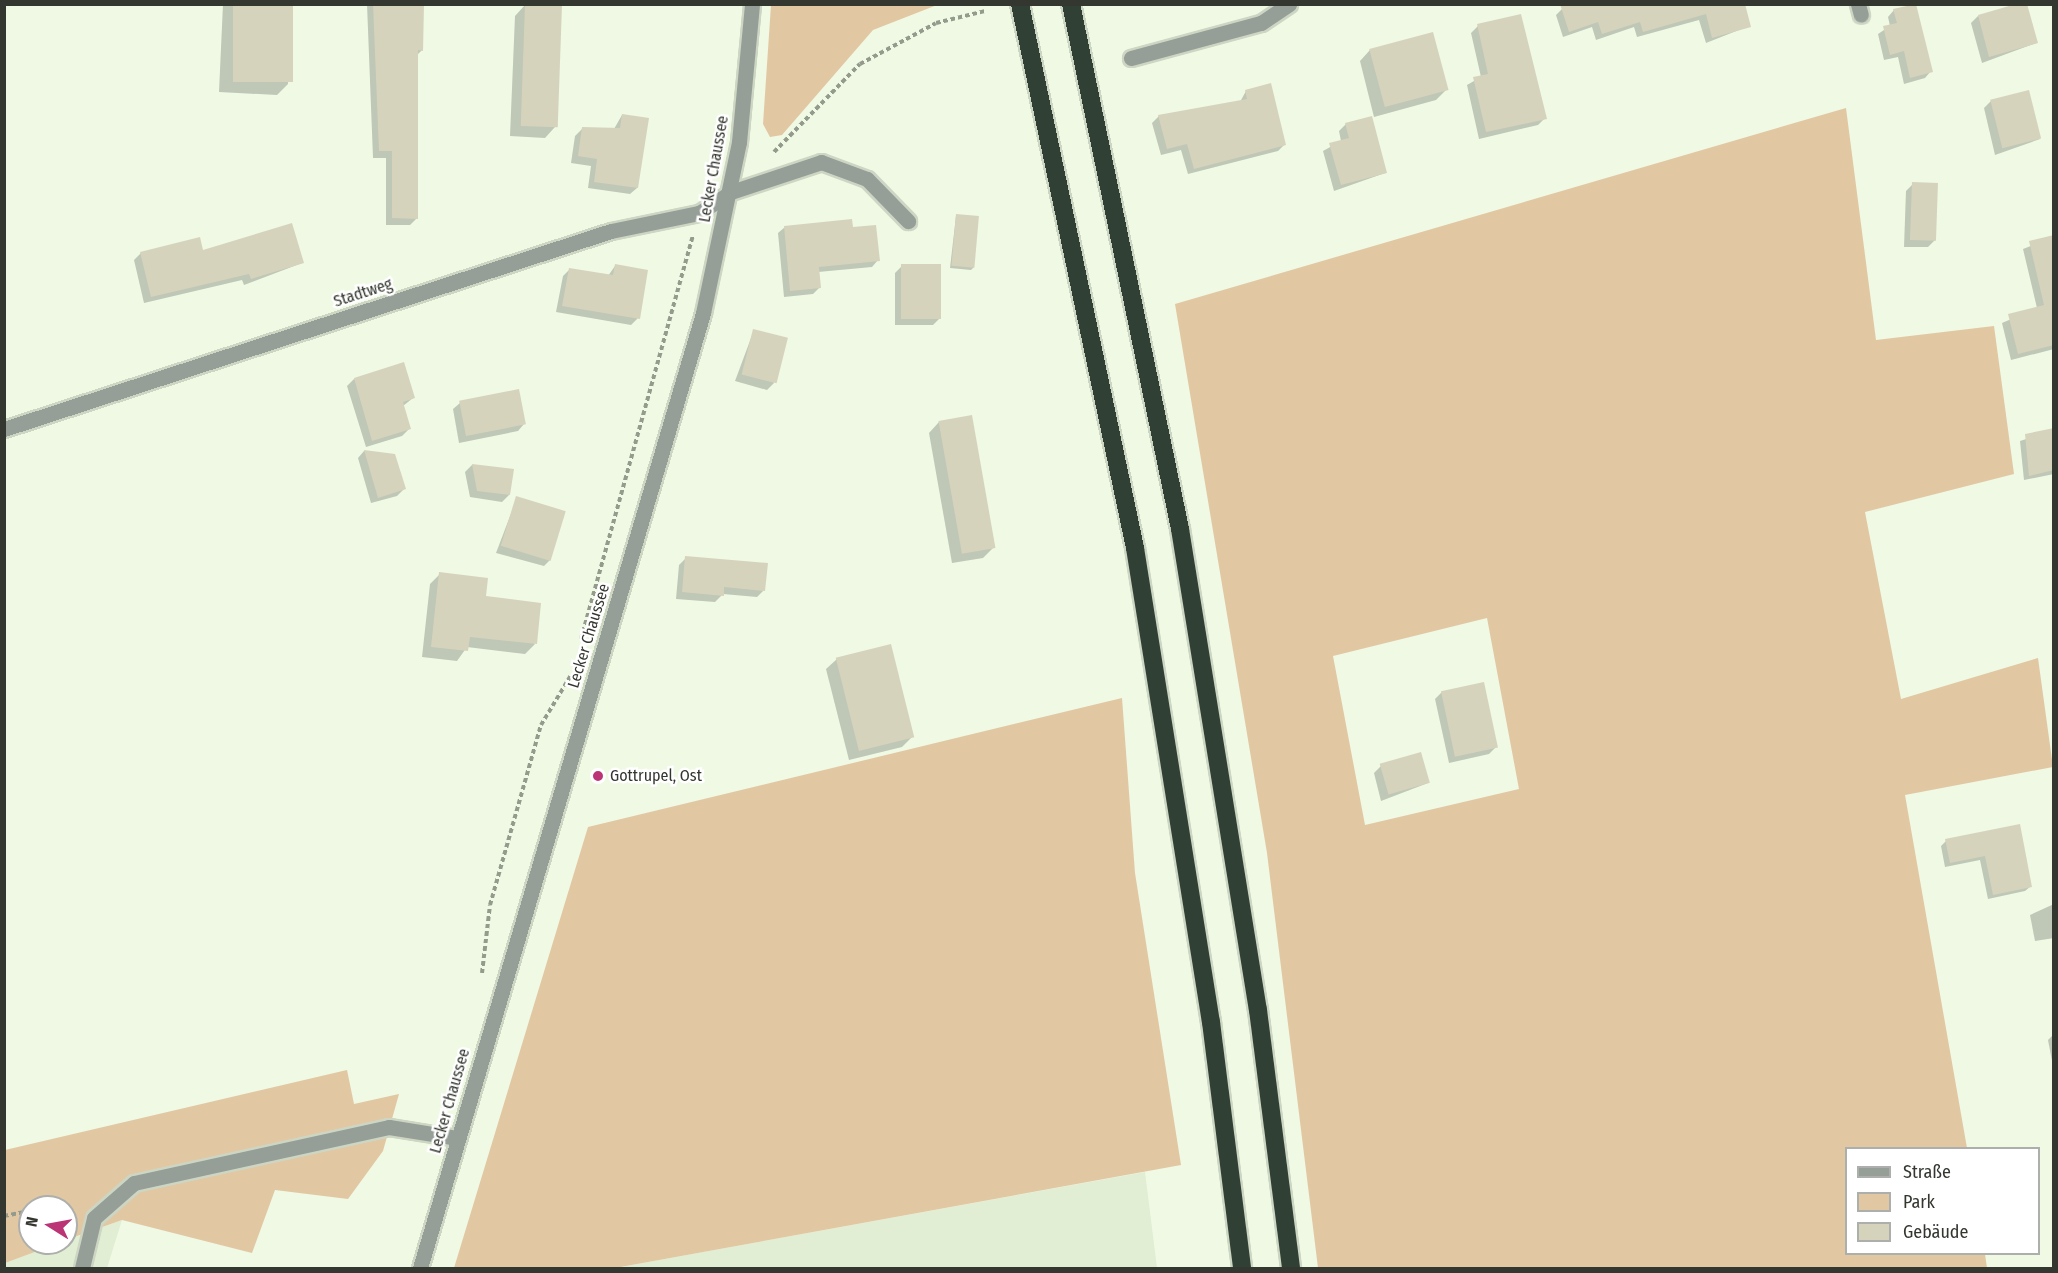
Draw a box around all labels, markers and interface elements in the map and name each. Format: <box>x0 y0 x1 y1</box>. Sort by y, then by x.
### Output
street label: Lecker Chaussee <box>695 114 733 224</box>
street label: Stadtweg <box>331 275 395 311</box>
street label: Lecker Chaussee <box>564 582 614 690</box>
place label: Gottrupel, Ost <box>610 766 702 786</box>
marker: Gottrupel, Ost <box>591 769 605 783</box>
street label: Lecker Chaussee <box>426 1046 474 1156</box>
legend <box>1845 1147 2040 1255</box>
text: Straße <box>1903 1161 1951 1183</box>
text: Park <box>1903 1191 1935 1213</box>
north arrow <box>18 1195 78 1255</box>
text: N <box>22 1215 42 1228</box>
text: Gebäude <box>1903 1221 1968 1243</box>

